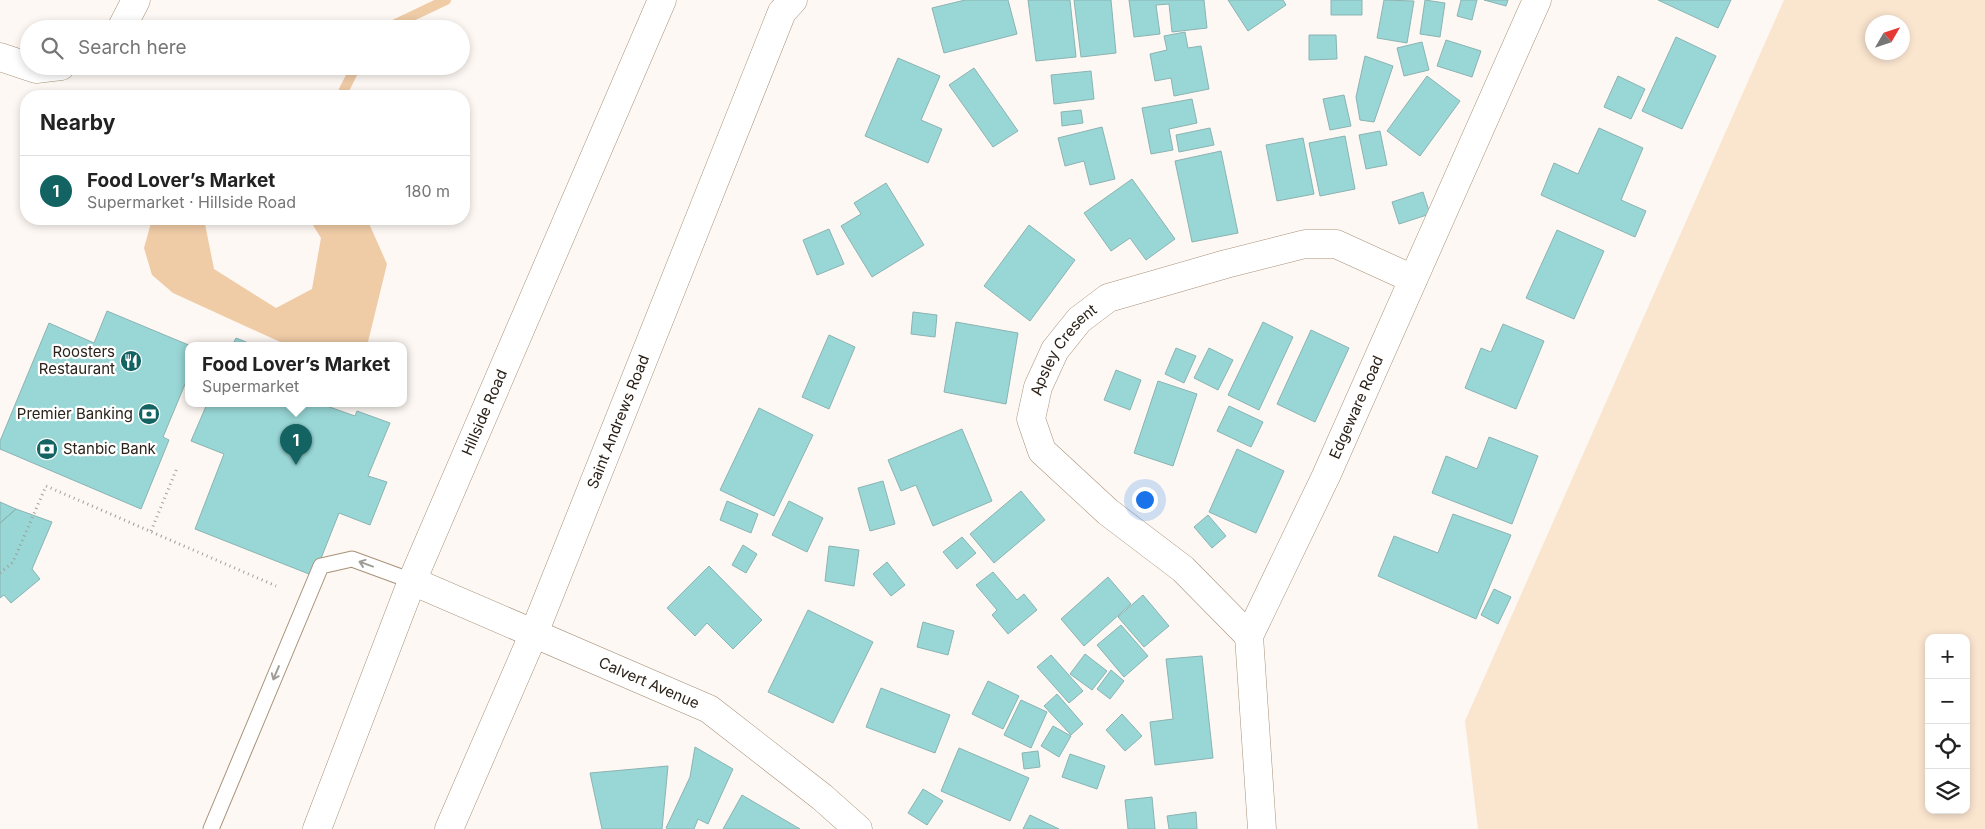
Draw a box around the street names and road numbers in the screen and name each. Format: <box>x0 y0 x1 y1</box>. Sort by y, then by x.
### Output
street label: Apsley Cresent <box>1026 300 1100 397</box>
street label: Saint Andrews Road <box>583 352 653 491</box>
street label: Edgeware Road <box>1325 353 1387 462</box>
street label: Hillside Road <box>457 366 511 458</box>
street label: Calvert Avenue <box>596 653 702 713</box>

